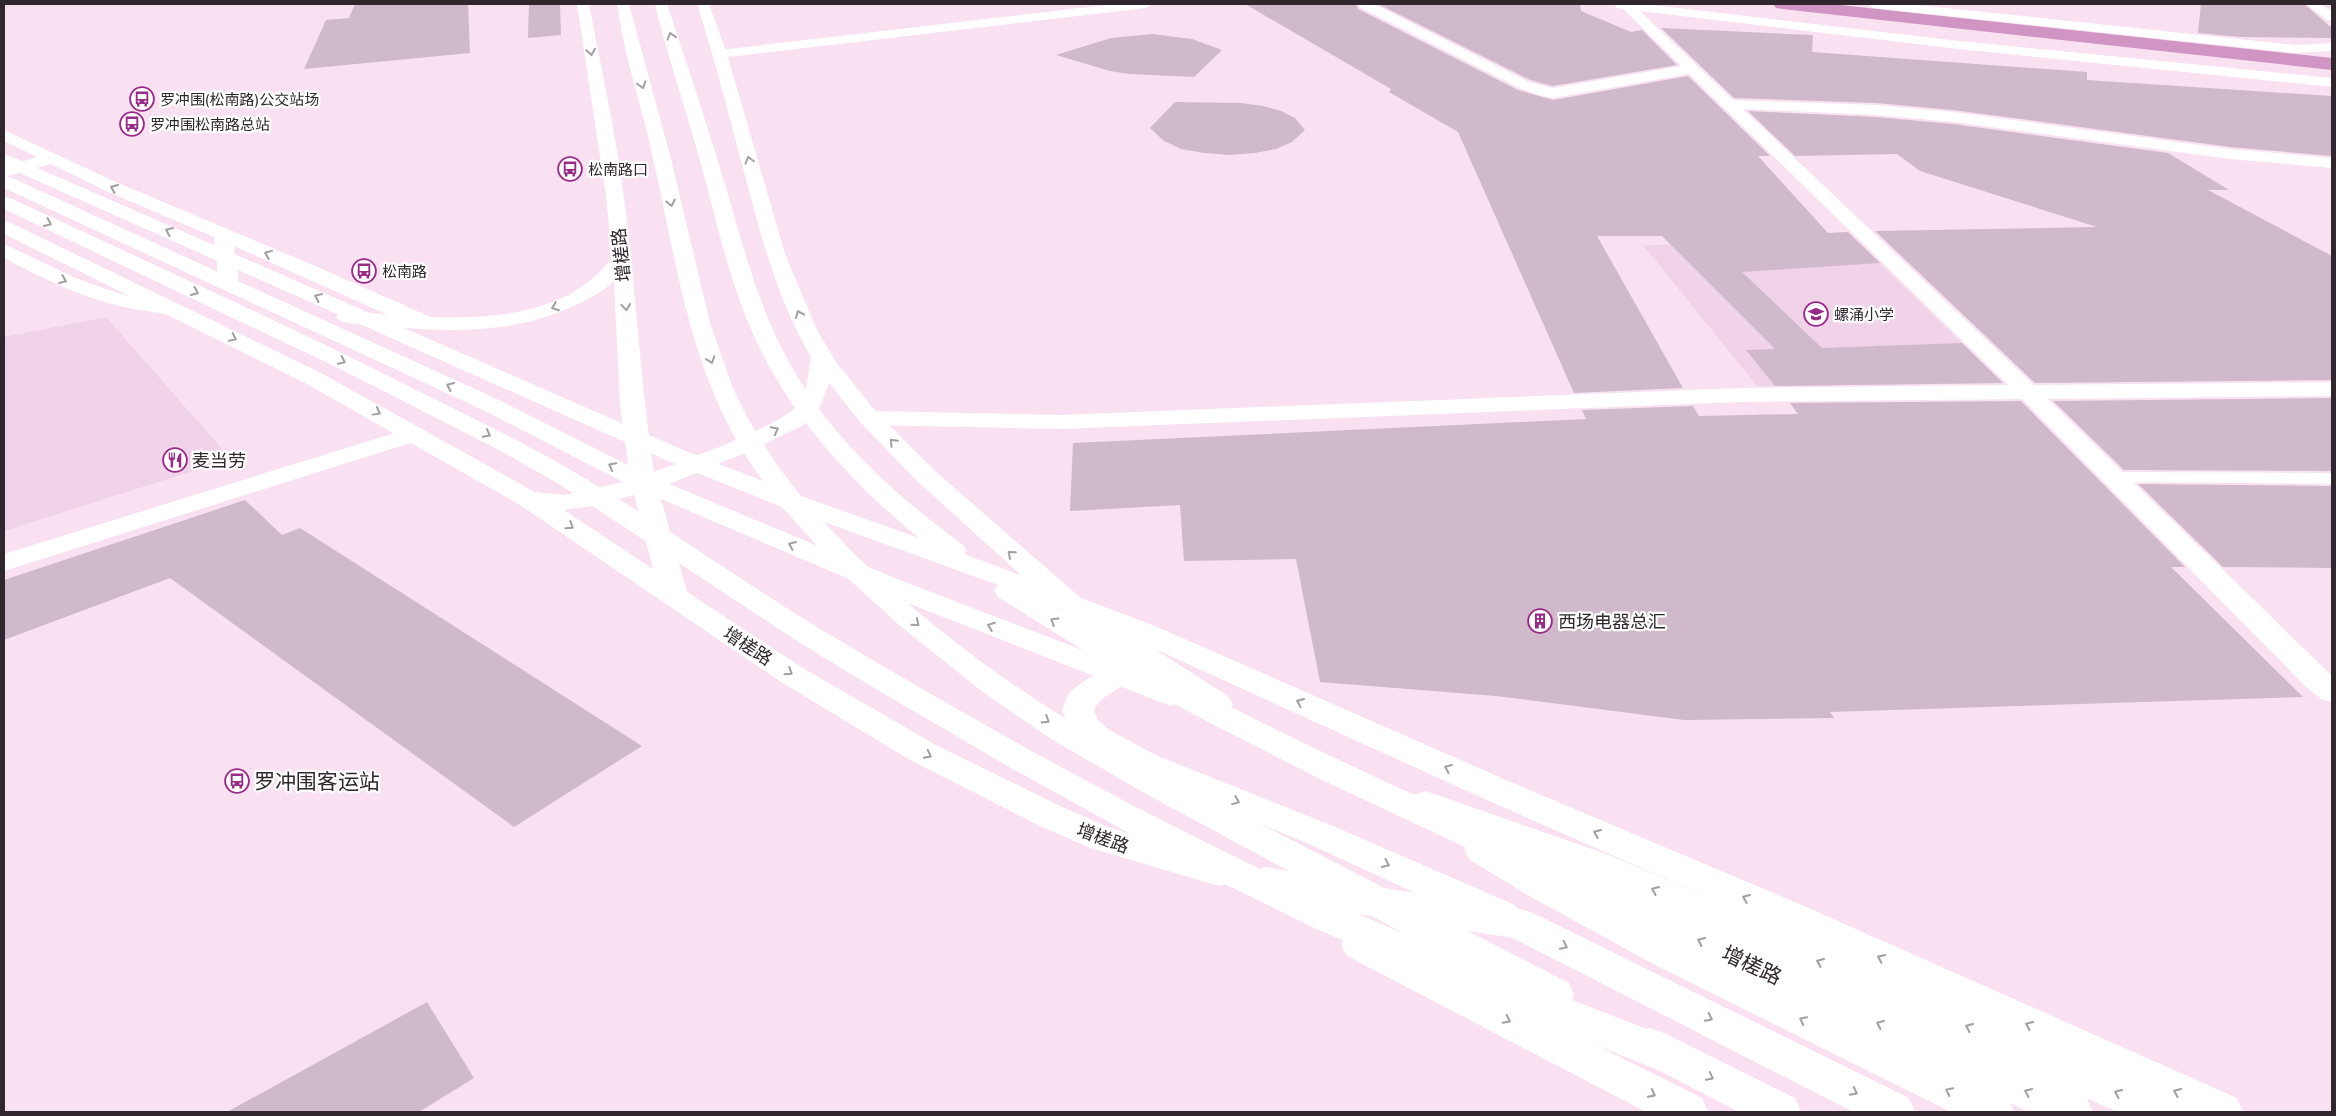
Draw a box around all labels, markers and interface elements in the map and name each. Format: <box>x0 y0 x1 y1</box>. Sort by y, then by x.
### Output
one-way arrow <box>667 33 677 41</box>
one-way arrow <box>585 48 596 56</box>
one-way arrow <box>636 81 646 89</box>
bus stop icon: 罗冲围(松南路)公交站场 <box>129 86 155 112</box>
place label: 罗冲围(松南路)公交站场 <box>160 91 319 108</box>
bus stop icon: 罗冲围松南路总站 <box>119 111 145 137</box>
place label: 罗冲围松南路总站 <box>150 116 270 133</box>
bus stop icon: 松南路口 <box>557 156 583 182</box>
one-way arrow <box>744 157 754 165</box>
place label: 松南路口 <box>588 161 648 178</box>
one-way arrow <box>110 183 119 194</box>
one-way arrow <box>665 198 676 207</box>
one-way arrow <box>43 217 52 227</box>
one-way arrow <box>165 227 174 238</box>
street label: 增槎路 <box>608 227 634 283</box>
one-way arrow <box>264 249 273 260</box>
bus stop icon: 松南路 <box>351 258 377 284</box>
place label: 松南路 <box>382 263 427 280</box>
one-way arrow <box>58 273 67 284</box>
one-way arrow <box>190 286 199 297</box>
one-way arrow <box>314 293 323 304</box>
one-way arrow <box>551 301 560 311</box>
school or university icon: 螺涌小学 <box>1803 301 1829 327</box>
one-way arrow <box>621 303 632 311</box>
place label: 螺涌小学 <box>1834 306 1894 323</box>
one-way arrow <box>794 311 804 319</box>
one-way arrow <box>228 332 237 342</box>
one-way arrow <box>337 355 346 365</box>
one-way arrow <box>705 356 715 364</box>
one-way arrow <box>446 382 455 392</box>
one-way arrow <box>372 406 381 416</box>
one-way arrow <box>770 426 779 436</box>
one-way arrow <box>482 428 491 438</box>
one-way arrow <box>890 439 899 448</box>
restaurant icon: 麦当劳 <box>162 447 188 473</box>
place label: 麦当劳 <box>192 450 246 471</box>
one-way arrow <box>608 462 617 472</box>
one-way arrow <box>564 520 574 529</box>
one-way arrow <box>788 540 797 551</box>
one-way arrow <box>1008 550 1017 559</box>
building icon: 西场电器总汇 <box>1527 608 1553 634</box>
place label: 西场电器总汇 <box>1558 611 1666 632</box>
one-way arrow <box>910 618 919 627</box>
one-way arrow <box>1050 618 1059 628</box>
street label: 增槎路 <box>720 622 776 670</box>
one-way arrow <box>988 622 996 632</box>
one-way arrow <box>783 666 792 676</box>
one-way arrow <box>1296 697 1305 708</box>
one-way arrow <box>1041 713 1050 723</box>
one-way arrow <box>923 749 932 759</box>
one-way arrow <box>1444 764 1453 775</box>
bus stop icon: 罗冲围客运站 <box>224 768 250 794</box>
place label: 罗冲围客运站 <box>254 769 380 794</box>
one-way arrow <box>1231 794 1240 805</box>
street label: 增槎路 <box>1074 819 1132 857</box>
one-way arrow <box>1593 829 1602 840</box>
one-way arrow <box>1381 858 1390 869</box>
one-way arrow <box>1651 886 1660 897</box>
one-way arrow <box>1742 893 1751 904</box>
one-way arrow <box>1697 937 1706 947</box>
one-way arrow <box>1559 940 1568 950</box>
street label: 增槎路 <box>1718 940 1786 990</box>
one-way arrow <box>1877 954 1886 964</box>
one-way arrow <box>1816 958 1825 969</box>
one-way arrow <box>1704 1012 1713 1022</box>
one-way arrow <box>1502 1014 1511 1024</box>
one-way arrow <box>1799 1016 1808 1026</box>
one-way arrow <box>1876 1019 1885 1030</box>
one-way arrow <box>2025 1021 2034 1032</box>
one-way arrow <box>1965 1023 1974 1034</box>
one-way arrow <box>1705 1071 1714 1081</box>
one-way arrow <box>1849 1086 1858 1096</box>
one-way arrow <box>1945 1087 1954 1097</box>
one-way arrow <box>2024 1087 2033 1098</box>
one-way arrow <box>1647 1088 1656 1098</box>
one-way arrow <box>2114 1088 2123 1099</box>
one-way arrow <box>2173 1088 2182 1099</box>

